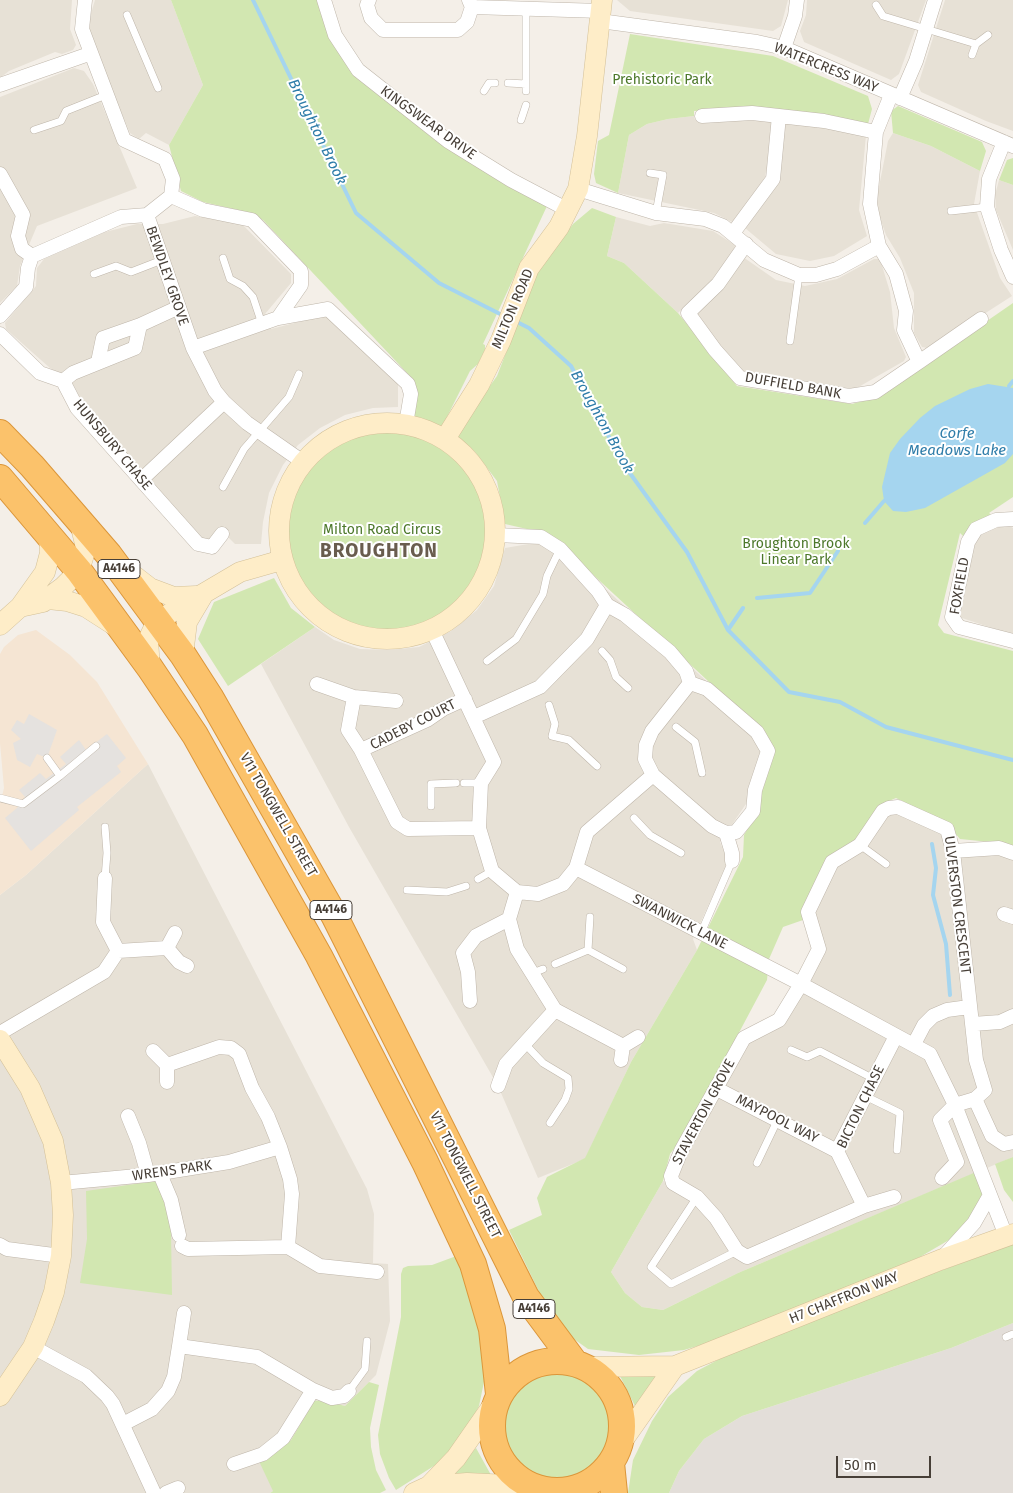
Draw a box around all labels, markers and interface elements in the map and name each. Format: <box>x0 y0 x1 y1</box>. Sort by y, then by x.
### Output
street label: WATERCRESS WAY <box>771 39 881 97</box>
park label: Prehistoric Park <box>612 72 712 88</box>
water label: Broughton Brook <box>284 76 350 188</box>
street label: KINGSWEAR DRIVE <box>377 83 479 163</box>
street label: BEWDLEY GROVE <box>142 224 192 328</box>
street label: MILTON ROAD <box>489 266 537 352</box>
water label: Broughton Brook <box>566 367 638 477</box>
street label: DUFFIELD BANK <box>743 369 843 403</box>
street label: HUNSBURY CHASE <box>69 396 155 494</box>
water label: Corfe Meadows Lake <box>908 425 1006 460</box>
park label: Milton Road Circus <box>323 522 441 538</box>
park label: Broughton Brook Linear Park <box>742 536 850 568</box>
district label: BROUGHTON <box>319 541 439 563</box>
street label: FOXFIELD <box>947 556 973 616</box>
road number: A4146 <box>98 560 140 578</box>
street label: CADEBY COURT <box>367 696 459 754</box>
street label: V11 TONGWELL STREET <box>236 750 320 880</box>
street label: ULVERSTON CRESCENT <box>940 835 974 975</box>
street label: SWANWICK LANE <box>630 891 730 953</box>
road number: A4146 <box>310 900 352 920</box>
street label: STAVERTON GROVE <box>669 1056 739 1168</box>
street label: BICTON CHASE <box>834 1063 888 1151</box>
street label: MAYPOOL WAY <box>733 1091 821 1147</box>
street label: V11 TONGWELL STREET <box>426 1109 504 1241</box>
street label: WRENS PARK <box>131 1157 213 1185</box>
street label: H7 CHAFFRON WAY <box>787 1268 901 1328</box>
road number: A4146 <box>513 1300 555 1318</box>
scale bar <box>838 1446 933 1478</box>
text: 50 m <box>844 1456 877 1474</box>

